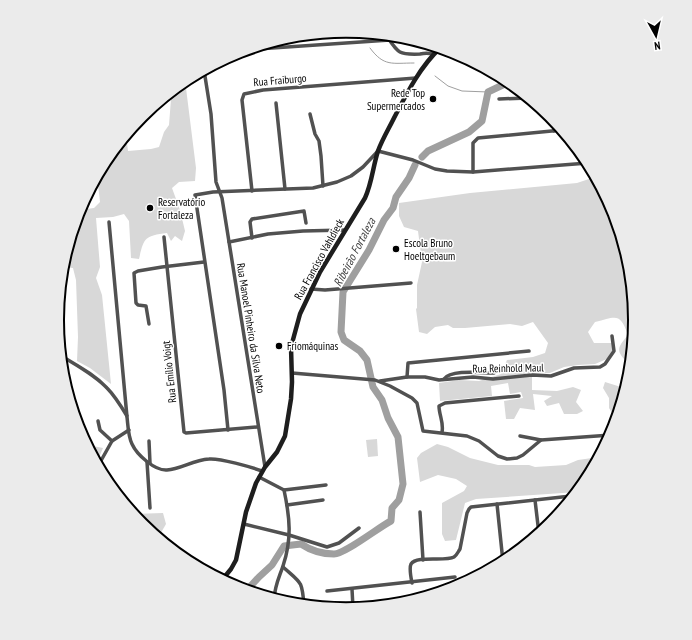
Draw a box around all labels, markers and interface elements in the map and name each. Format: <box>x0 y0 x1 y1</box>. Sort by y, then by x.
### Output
north arrow <box>636 16 676 56</box>
text: N <box>653 39 661 53</box>
street label: Rua Fraiburgo <box>253 71 307 89</box>
place label: Rede Top Supermercados <box>367 86 425 113</box>
marker: Rede Top Supermercados <box>428 94 438 104</box>
place label: Reservatório Fortaleza <box>158 195 205 222</box>
marker: Reservatório Fortaleza <box>145 203 155 213</box>
water label: Ribeirão Fortaleza <box>330 214 379 289</box>
street label: Rua Francisco Vahldieck <box>291 215 347 302</box>
place label: Escola Bruno Hoeltgebaum <box>404 236 455 263</box>
marker: Escola Bruno Hoeltgebaum <box>391 244 401 254</box>
street label: Rua Manoel Pinheiro da Silva Neto <box>234 262 268 394</box>
place label: Friomáquinas <box>287 339 338 353</box>
street label: Rua Emílio Voigt <box>159 340 179 404</box>
marker: Friomáquinas <box>274 341 284 351</box>
street label: Rua Reinhold Maul <box>472 360 544 376</box>

